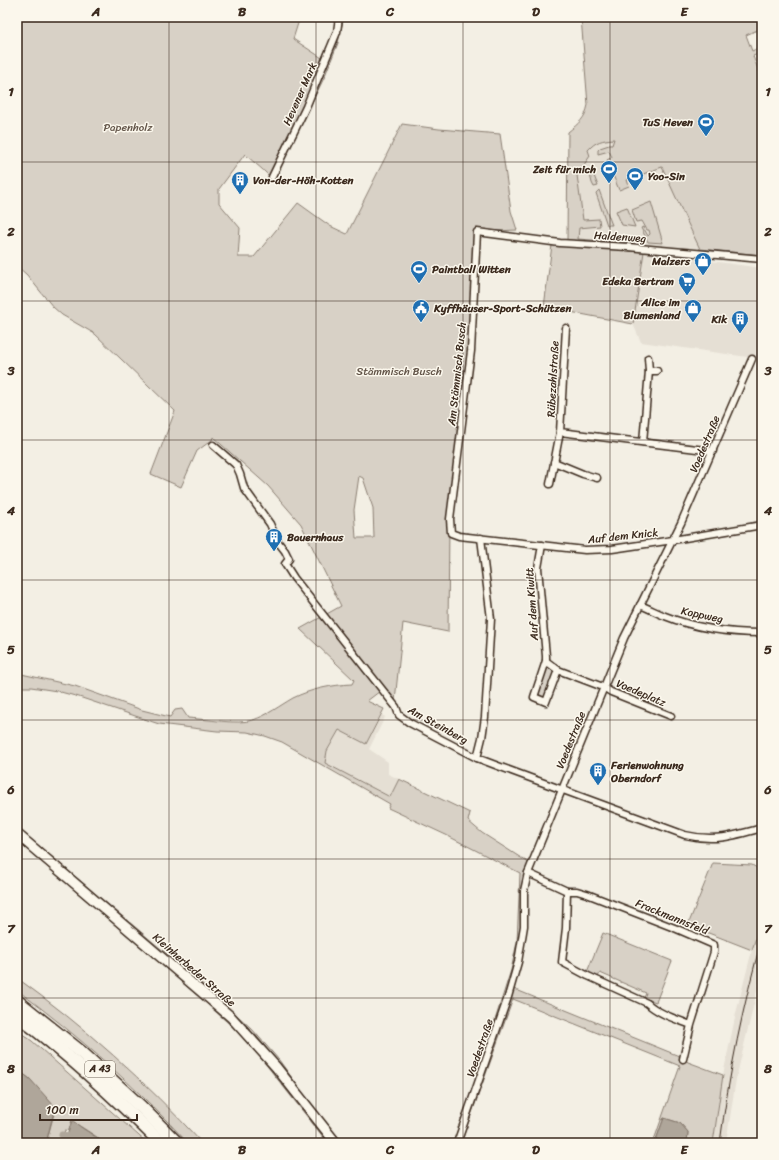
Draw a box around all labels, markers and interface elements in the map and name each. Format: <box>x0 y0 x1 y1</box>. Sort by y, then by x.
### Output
text: A <box>91 0 100 23</box>
text: B <box>238 0 247 23</box>
text: C <box>385 0 395 23</box>
text: D <box>532 0 540 23</box>
text: E <box>680 0 689 23</box>
street label: Hevener Mark <box>278 59 323 129</box>
text: 1 <box>8 80 14 103</box>
text: 1 <box>765 80 771 103</box>
sports icon: TuS Heven <box>696 112 716 137</box>
place label: TuS Heven <box>642 113 693 132</box>
park label: Papenholz <box>103 118 153 137</box>
sports icon: Zeit für mich <box>599 159 619 184</box>
place label: Zeit für mich <box>532 160 596 179</box>
sports icon: Yoo-Sin <box>625 166 645 191</box>
place label: Yoo-Sin <box>648 167 685 186</box>
building icon: Von-der-Höh-Kotten <box>230 170 250 195</box>
place label: Von-der-Höh-Kotten <box>253 171 354 190</box>
text: 2 <box>6 220 15 243</box>
text: 2 <box>763 220 772 243</box>
street label: Haldenweg <box>593 226 647 248</box>
shop icon: Malzers <box>693 251 713 276</box>
place label: Malzers <box>651 252 691 271</box>
sports icon: Paintball Witten <box>409 259 429 284</box>
place label: Paintball Witten <box>432 260 511 279</box>
supermarket icon: Edeka Bertram <box>677 271 697 296</box>
place label: Edeka Bertram <box>602 272 675 291</box>
place label: Alice im Blumenland <box>624 293 681 325</box>
public building icon: Kyffhäuser-Sport-Schützen <box>411 298 431 323</box>
shop icon: Alice im Blumenland <box>683 298 703 323</box>
place label: Kyffhäuser-Sport-Schützen <box>433 299 571 318</box>
building icon: Kik <box>730 309 750 334</box>
place label: Kik <box>710 310 728 329</box>
street label: Am Stämmisch Busch <box>442 321 472 428</box>
street label: Rübezahlstraße <box>542 340 565 418</box>
text: 3 <box>6 359 15 382</box>
text: 3 <box>763 359 772 382</box>
park label: Stämmisch Busch <box>356 362 442 381</box>
street label: Voedestraße <box>684 412 726 476</box>
text: 4 <box>6 499 16 522</box>
text: 4 <box>763 499 773 522</box>
street label: Auf dem Knick <box>586 523 659 549</box>
building icon: Bauernhaus <box>264 527 284 552</box>
place label: Bauernhaus <box>287 528 344 547</box>
street label: Auf dem Kiwitt <box>520 567 544 642</box>
street label: Koppweg <box>679 601 725 629</box>
text: 5 <box>7 638 15 661</box>
text: 5 <box>764 638 772 661</box>
street label: Voedeplatz <box>613 674 670 712</box>
street label: Am Steinberg <box>404 700 472 750</box>
street label: Voedestraße <box>551 708 591 772</box>
place label: Ferienwohnung Oberndorf <box>610 756 684 788</box>
building icon: Ferienwohnung Oberndorf <box>588 761 608 786</box>
text: 6 <box>6 778 15 801</box>
text: 6 <box>763 778 772 801</box>
street label: Frackmannsfeld <box>633 894 713 941</box>
text: 7 <box>7 917 16 940</box>
text: 7 <box>764 917 773 940</box>
street label: Kleinherbeder Straße <box>148 928 240 1012</box>
street label: Voedestraße <box>461 1016 499 1080</box>
text: 8 <box>6 1057 15 1080</box>
text: 8 <box>763 1057 772 1080</box>
road number: A 43 <box>85 1061 115 1077</box>
scale bar <box>40 1096 137 1122</box>
text: 100 m <box>46 1099 79 1121</box>
text: A <box>91 1138 100 1160</box>
text: B <box>238 1138 247 1160</box>
text: C <box>385 1138 395 1160</box>
text: D <box>532 1138 540 1160</box>
text: E <box>680 1138 689 1160</box>

